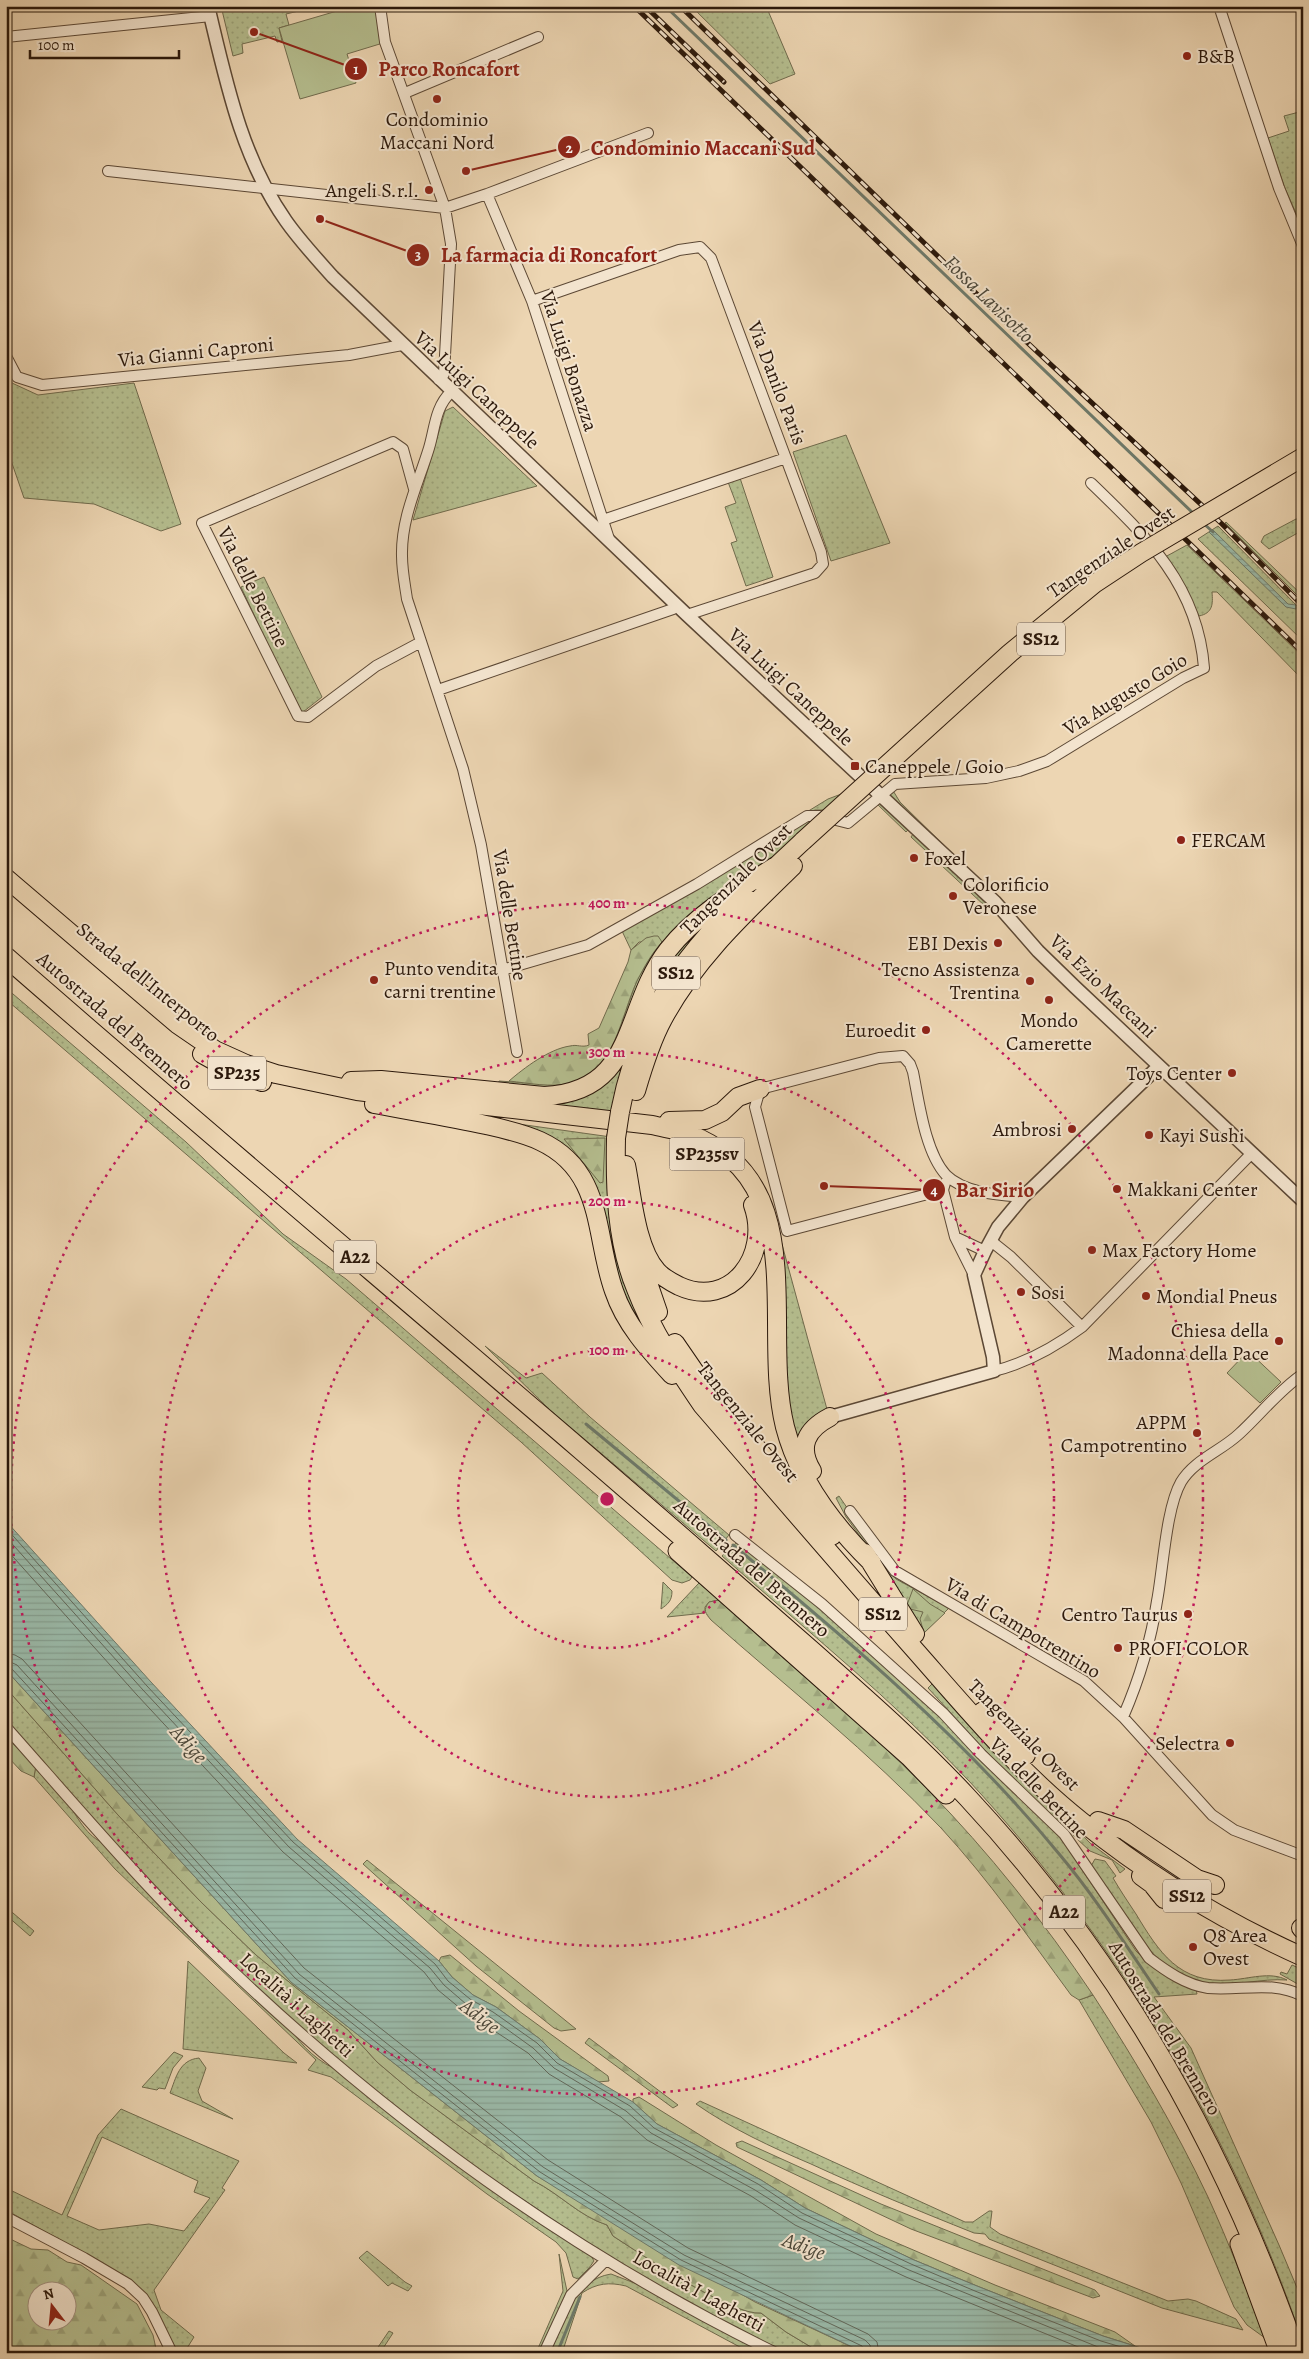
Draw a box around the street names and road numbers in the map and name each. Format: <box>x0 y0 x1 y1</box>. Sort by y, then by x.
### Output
street label: Via Luigi Bonazza <box>533 286 605 435</box>
street label: Via Danilo Paris <box>741 316 813 449</box>
street label: Via Luigi Caneppele <box>408 324 546 455</box>
street label: Via Gianni Caproni <box>116 330 275 374</box>
street label: Tangenziale Ovest <box>1042 499 1180 605</box>
street label: Via delle Bettine <box>211 521 295 652</box>
street label: Via Luigi Caneppele <box>722 621 860 752</box>
road number: SS12 <box>1017 622 1065 656</box>
street label: Via Augusto Goio <box>1057 646 1192 742</box>
street label: Tangenziale Ovest <box>674 817 798 941</box>
street label: Via delle Bettine <box>486 847 534 982</box>
street label: Strada dell'Interporto <box>71 916 225 1048</box>
street label: Via Ezio Maccani <box>1043 927 1162 1044</box>
street label: Autostrada del Brennero <box>30 945 199 1097</box>
road number: SS12 <box>652 956 700 990</box>
road number: SP235 <box>208 1056 266 1090</box>
road number: SP235sv <box>670 1138 744 1170</box>
road number: A22 <box>334 1240 376 1274</box>
street label: Tangenziale Ovest <box>691 1356 805 1488</box>
street label: Autostrada del Brennero <box>667 1492 836 1644</box>
street label: Via di Campotrentino <box>939 1570 1106 1685</box>
road number: SS12 <box>859 1598 907 1630</box>
street label: Tangenziale Ovest <box>962 1673 1086 1797</box>
street label: Via delle Bettine <box>983 1730 1095 1845</box>
road number: SS12 <box>1163 1880 1211 1912</box>
road number: A22 <box>1043 1895 1085 1928</box>
street label: Autostrada del Brennero <box>1102 1935 1228 2120</box>
street label: Località i Laghetti <box>234 1946 360 2064</box>
street label: Località I Laghetti <box>628 2243 770 2339</box>

